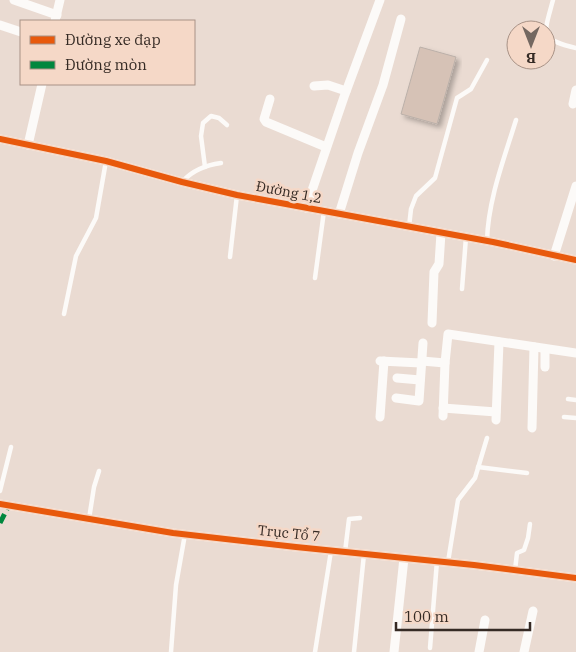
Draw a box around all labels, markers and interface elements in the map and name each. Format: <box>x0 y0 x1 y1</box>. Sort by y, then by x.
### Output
legend <box>20 20 195 85</box>
north arrow <box>506 20 556 70</box>
text: Đường xe đạp <box>65 30 161 49</box>
text: B <box>526 49 536 67</box>
text: Đường mòn <box>65 55 147 74</box>
street label: Đường 1,2 <box>254 177 324 207</box>
street label: Trục Tổ 7 <box>257 521 321 545</box>
scale bar <box>396 600 530 632</box>
text: 100 m <box>404 607 449 626</box>

